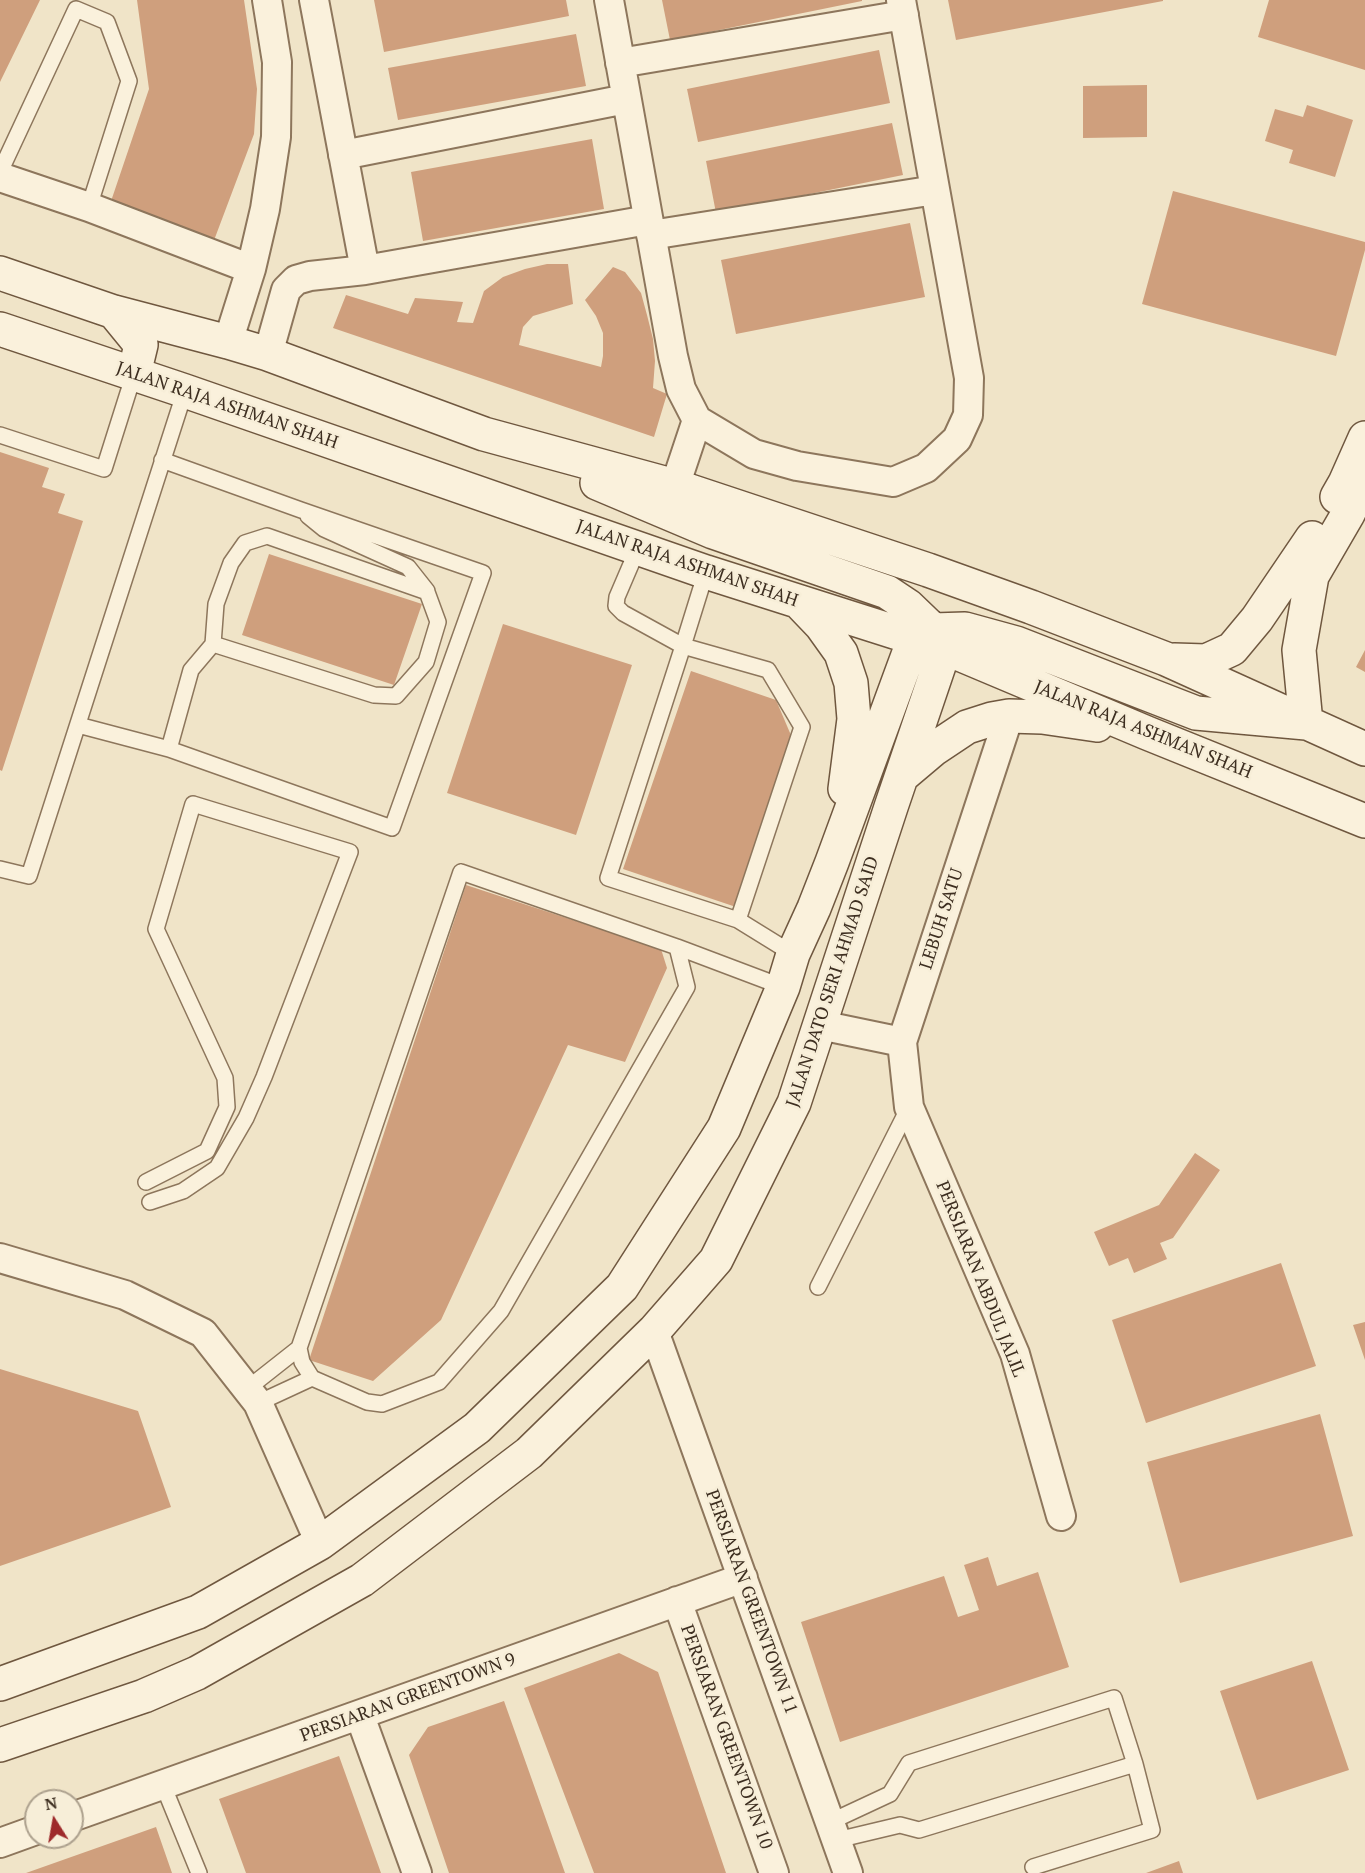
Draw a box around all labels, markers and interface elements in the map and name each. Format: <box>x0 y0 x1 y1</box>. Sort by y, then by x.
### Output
street label: JALAN RAJA ASHMAN SHAH <box>113 358 341 454</box>
street label: JALAN RAJA ASHMAN SHAH <box>573 516 801 612</box>
street label: JALAN RAJA ASHMAN SHAH <box>1031 676 1255 784</box>
street label: JALAN DATO SERI AHMAD SAID <box>782 854 884 1110</box>
street label: LEBUH SATU <box>916 866 968 972</box>
street label: PERSIARAN ABDUL JALIL <box>931 1178 1029 1380</box>
street label: PERSIARAN GREENTOWN 11 <box>700 1487 802 1717</box>
street label: PERSIARAN GREENTOWN 10 <box>675 1622 777 1852</box>
street label: PERSIARAN GREENTOWN 9 <box>297 1649 519 1747</box>
north arrow <box>24 1789 84 1849</box>
text: N <box>43 1791 59 1815</box>

